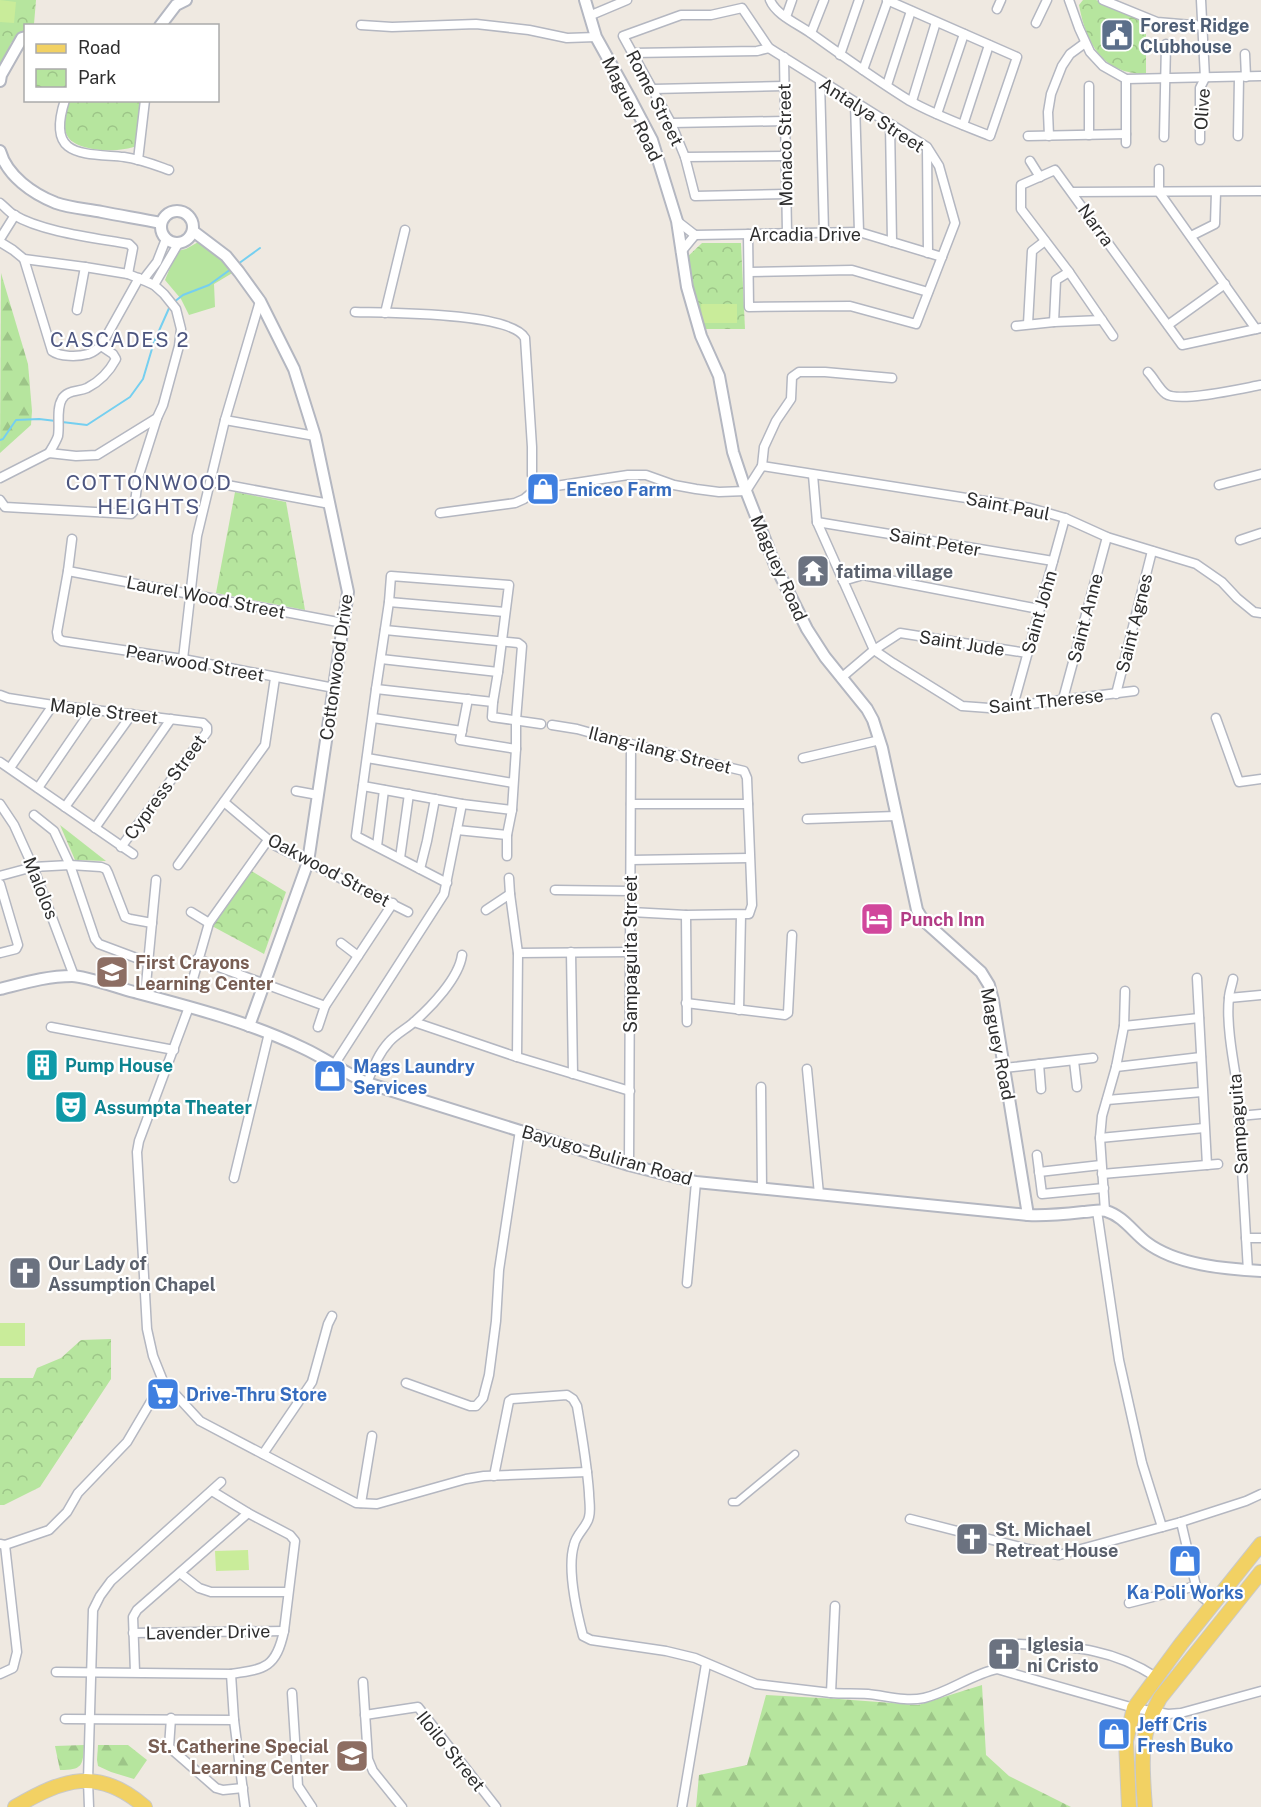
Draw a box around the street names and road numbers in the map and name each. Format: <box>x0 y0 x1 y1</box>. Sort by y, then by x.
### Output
street label: Rome Street <box>622 47 688 149</box>
street label: Maguey Road <box>598 53 666 165</box>
street label: Antalya Street <box>816 73 928 157</box>
street label: Monaco Street <box>773 83 797 207</box>
street label: Olive <box>1190 87 1214 131</box>
street label: Narra <box>1074 200 1118 250</box>
street label: Arcadia Drive <box>749 224 861 245</box>
street label: Saint Paul <box>964 488 1052 524</box>
street label: Maguey Road <box>746 512 812 624</box>
street label: Saint Peter <box>887 524 983 560</box>
street label: Saint John <box>1017 568 1061 656</box>
street label: Laurel Wood Street <box>125 571 287 623</box>
street label: Saint Anne <box>1063 571 1107 665</box>
street label: Saint Agnes <box>1112 571 1156 675</box>
street label: Cottonwood Drive <box>315 592 357 742</box>
street label: Saint Jude <box>918 626 1006 660</box>
street label: Pearwood Street <box>124 640 266 686</box>
street label: Saint Therese <box>987 685 1105 717</box>
street label: Maple Street <box>49 694 159 728</box>
street label: Ilang-ilang Street <box>586 722 734 778</box>
street label: Cypress Street <box>120 730 210 844</box>
street label: Oakwood Street <box>264 829 394 911</box>
street label: Malolos <box>19 854 63 922</box>
street label: Sampaguita Street <box>620 875 641 1033</box>
street label: Maguey Road <box>977 986 1019 1102</box>
street label: Sampaguita <box>1224 1073 1252 1175</box>
street label: Bayugo-Buliran Road <box>519 1121 695 1189</box>
street label: Lavender Drive <box>145 1620 271 1644</box>
street label: Iloilo Street <box>412 1707 490 1795</box>

